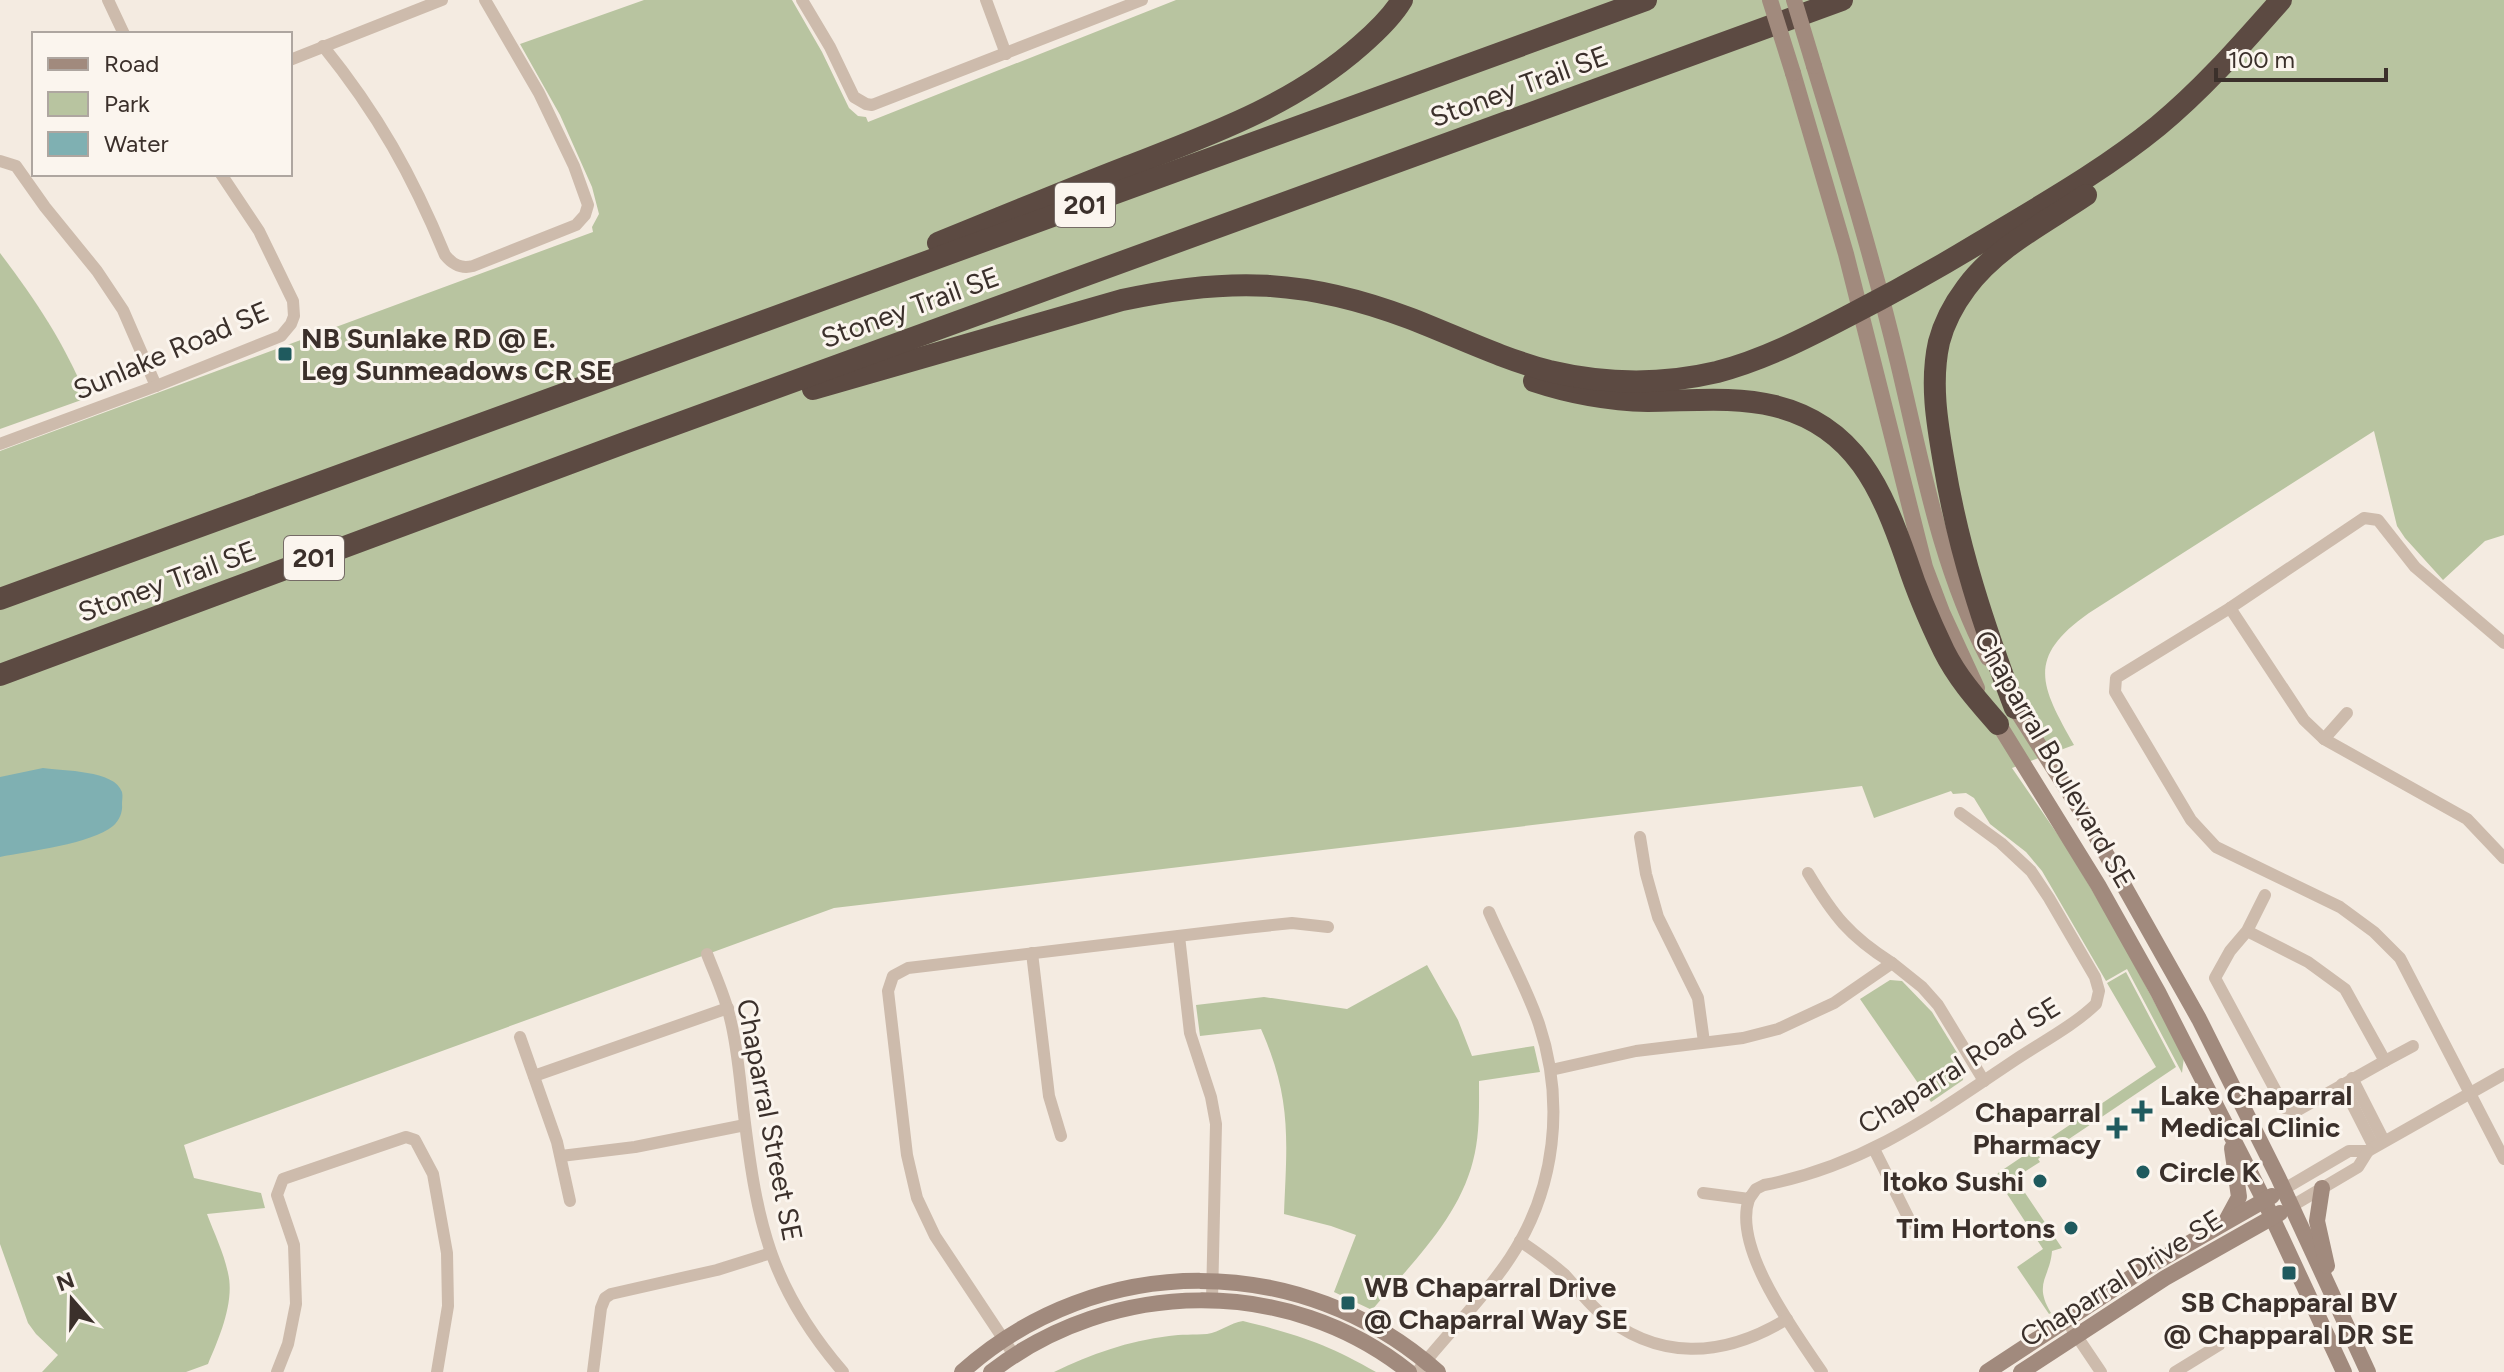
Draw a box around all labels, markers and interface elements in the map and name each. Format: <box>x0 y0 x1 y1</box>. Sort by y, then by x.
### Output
legend <box>32 32 292 176</box>
scale bar <box>2216 32 2386 82</box>
street label: Stoney Trail SE <box>1425 38 1613 134</box>
text: 100 m <box>2228 45 2295 74</box>
text: Road <box>104 49 159 78</box>
text: Park <box>104 89 150 118</box>
text: Water <box>104 129 169 158</box>
road number: 201 <box>1055 183 1115 227</box>
street label: Stoney Trail SE <box>816 259 1004 355</box>
street label: Sunlake Road SE <box>68 293 274 407</box>
place label: NB Sunlake RD @ E. Leg Sunmeadows CR SE <box>301 321 613 387</box>
marker: NB Sunlake RD @ E. Leg Sunmeadows CR SE <box>276 345 294 363</box>
street label: Stoney Trail SE <box>73 533 261 629</box>
road number: 201 <box>284 536 344 580</box>
street label: Chaparral Boulevard SE <box>1967 624 2143 894</box>
street label: Chaparral Road SE <box>1851 989 2067 1141</box>
street label: Chaparral Street SE <box>730 996 810 1244</box>
place label: Lake Chaparral Medical Clinic <box>2160 1078 2352 1144</box>
place label: Chaparral Pharmacy <box>1972 1095 2102 1161</box>
marker: Lake Chaparral Medical Clinic <box>2131 1100 2153 1122</box>
marker: Chaparral Pharmacy <box>2108 1119 2126 1137</box>
place label: Circle K <box>2159 1155 2261 1189</box>
marker: Circle K <box>2134 1163 2152 1181</box>
place label: Itoko Sushi <box>1882 1164 2024 1198</box>
marker: Itoko Sushi <box>2031 1172 2049 1190</box>
street label: Chaparral Drive SE <box>2013 1202 2229 1354</box>
place label: Tim Hortons <box>1896 1211 2055 1245</box>
marker: Tim Hortons <box>2062 1219 2080 1237</box>
north arrow <box>32 1260 112 1340</box>
marker: SB Chapparal BV @ Chapparal DR SE <box>2280 1264 2298 1282</box>
text: N <box>53 1266 78 1297</box>
place label: WB Chaparral Drive @ Chaparral Way SE <box>1364 1270 1628 1336</box>
place label: SB Chapparal BV @ Chapparal DR SE <box>2163 1285 2415 1351</box>
marker: WB Chaparral Drive @ Chaparral Way SE <box>1339 1294 1357 1312</box>

